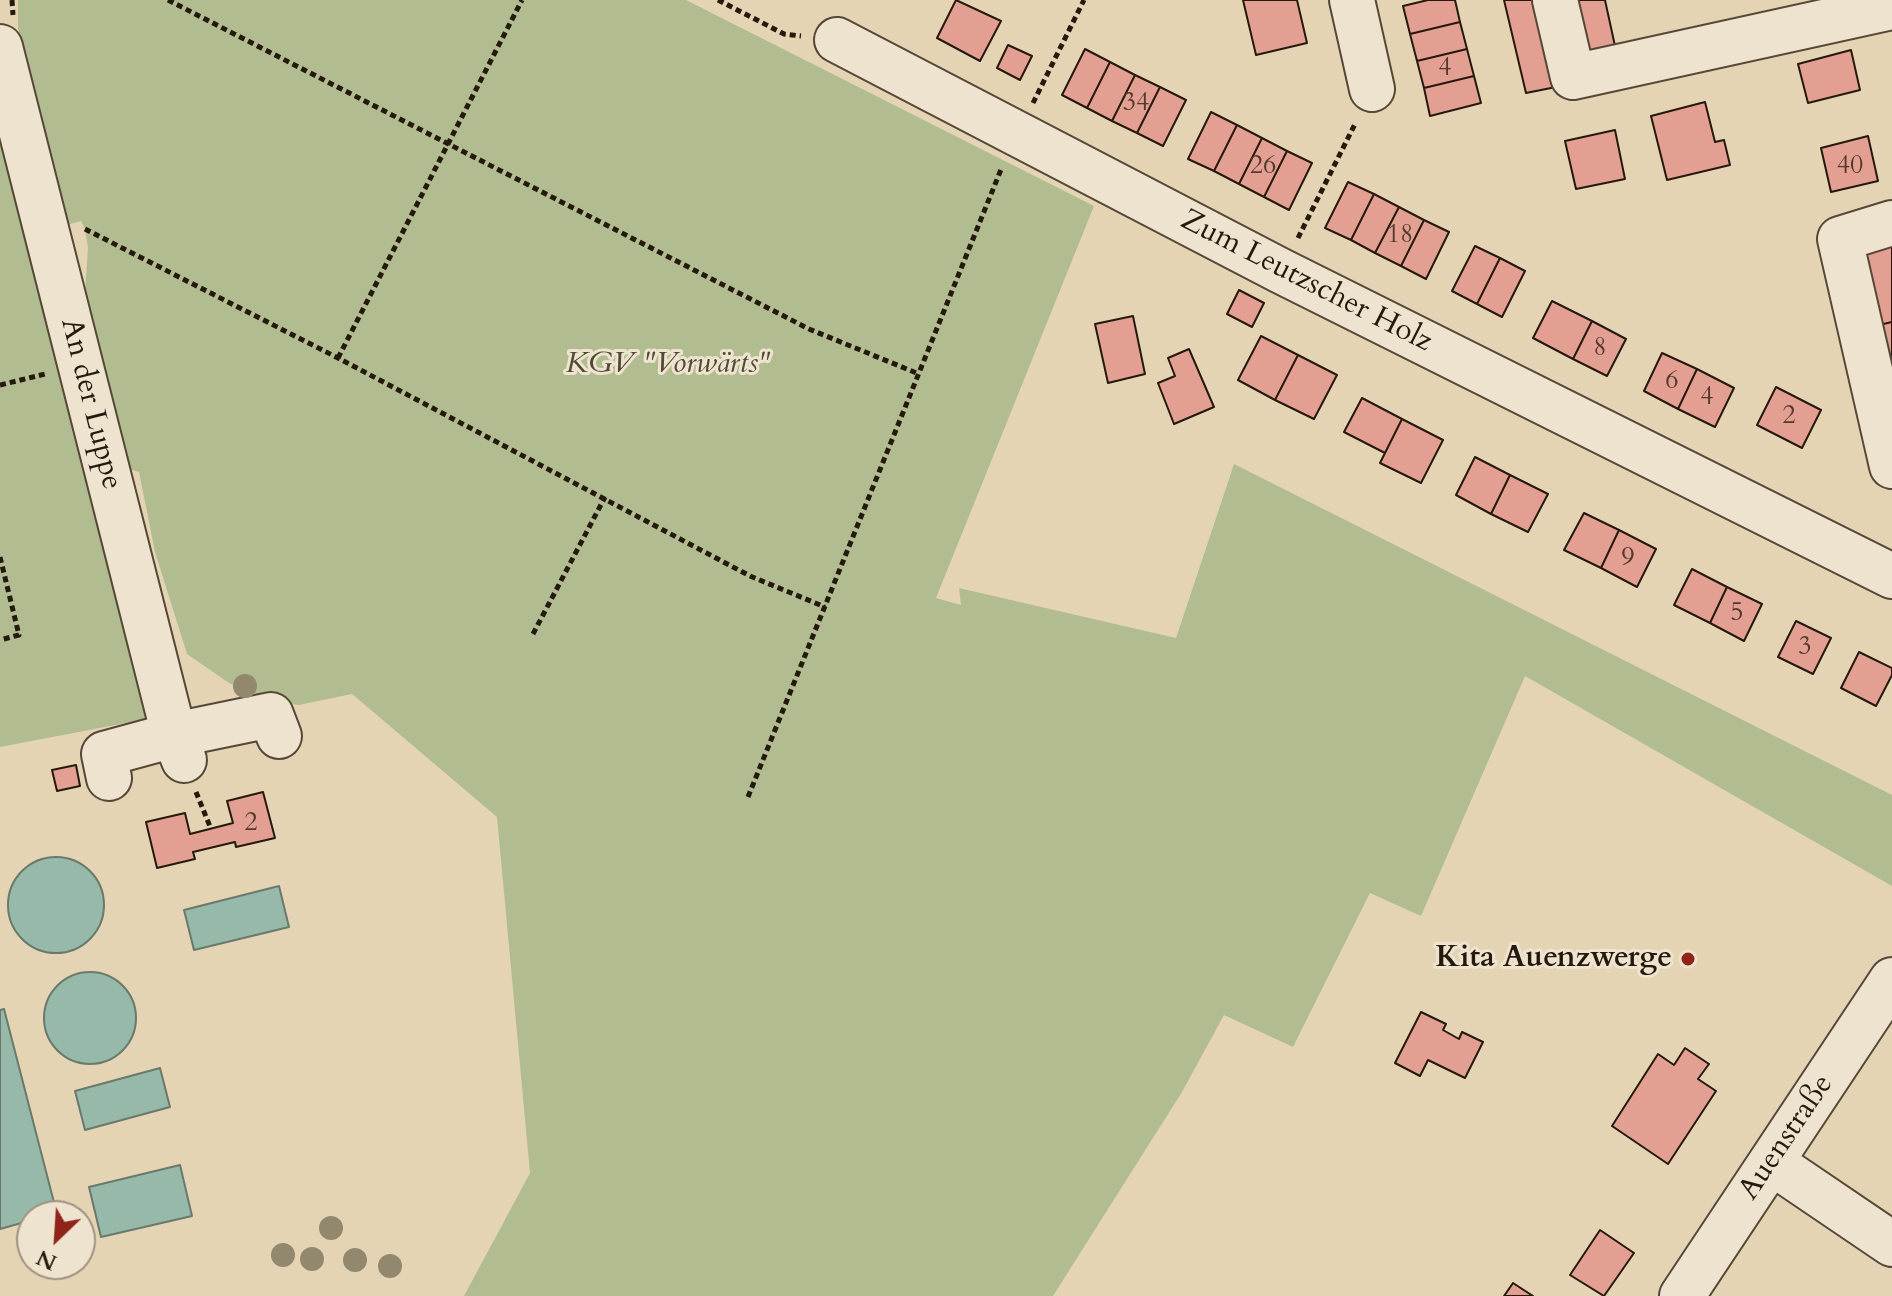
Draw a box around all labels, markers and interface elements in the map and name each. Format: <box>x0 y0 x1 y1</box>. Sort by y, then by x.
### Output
house number: 4 <box>1438 53 1452 85</box>
house number: 34 <box>1123 88 1149 120</box>
house number: 26 <box>1250 151 1276 183</box>
house number: 40 <box>1837 151 1863 183</box>
street label: Zum Leutzscher Holz <box>1174 203 1438 361</box>
house number: 18 <box>1387 220 1413 252</box>
street label: An der Luppe <box>51 315 129 493</box>
house number: 8 <box>1593 333 1607 365</box>
park label: KGV "Vorwärts" <box>566 347 770 383</box>
house number: 6 <box>1665 366 1679 398</box>
house number: 4 <box>1700 382 1714 414</box>
house number: 2 <box>1782 401 1796 433</box>
house number: 9 <box>1621 543 1635 575</box>
house number: 5 <box>1730 598 1744 630</box>
house number: 3 <box>1798 632 1812 664</box>
house number: 2 <box>244 808 258 840</box>
place label: Kita Auenzwerge <box>1436 941 1672 977</box>
marker: Kita Auenzwerge <box>1679 950 1697 968</box>
street label: Auenstraße <box>1732 1068 1842 1208</box>
north arrow <box>16 1200 96 1280</box>
text: N <box>32 1242 62 1278</box>

